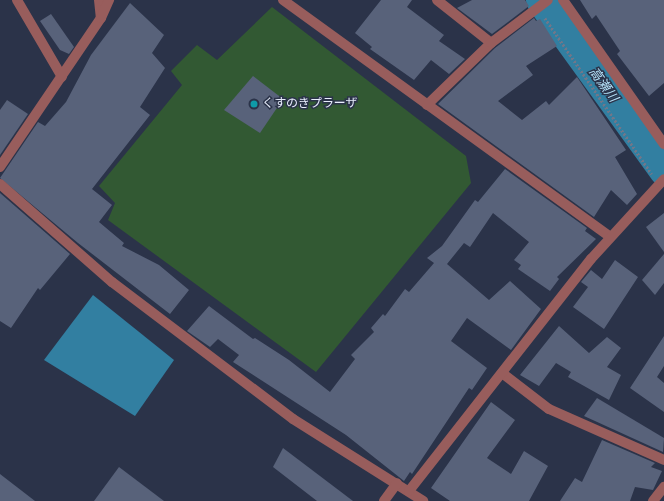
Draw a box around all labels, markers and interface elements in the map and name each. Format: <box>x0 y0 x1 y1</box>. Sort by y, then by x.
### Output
water label: 高瀬川 <box>585 65 621 105</box>
place label: くすのきプラーザ <box>262 97 358 111</box>
marker: くすのきプラーザ <box>249 99 259 109</box>

